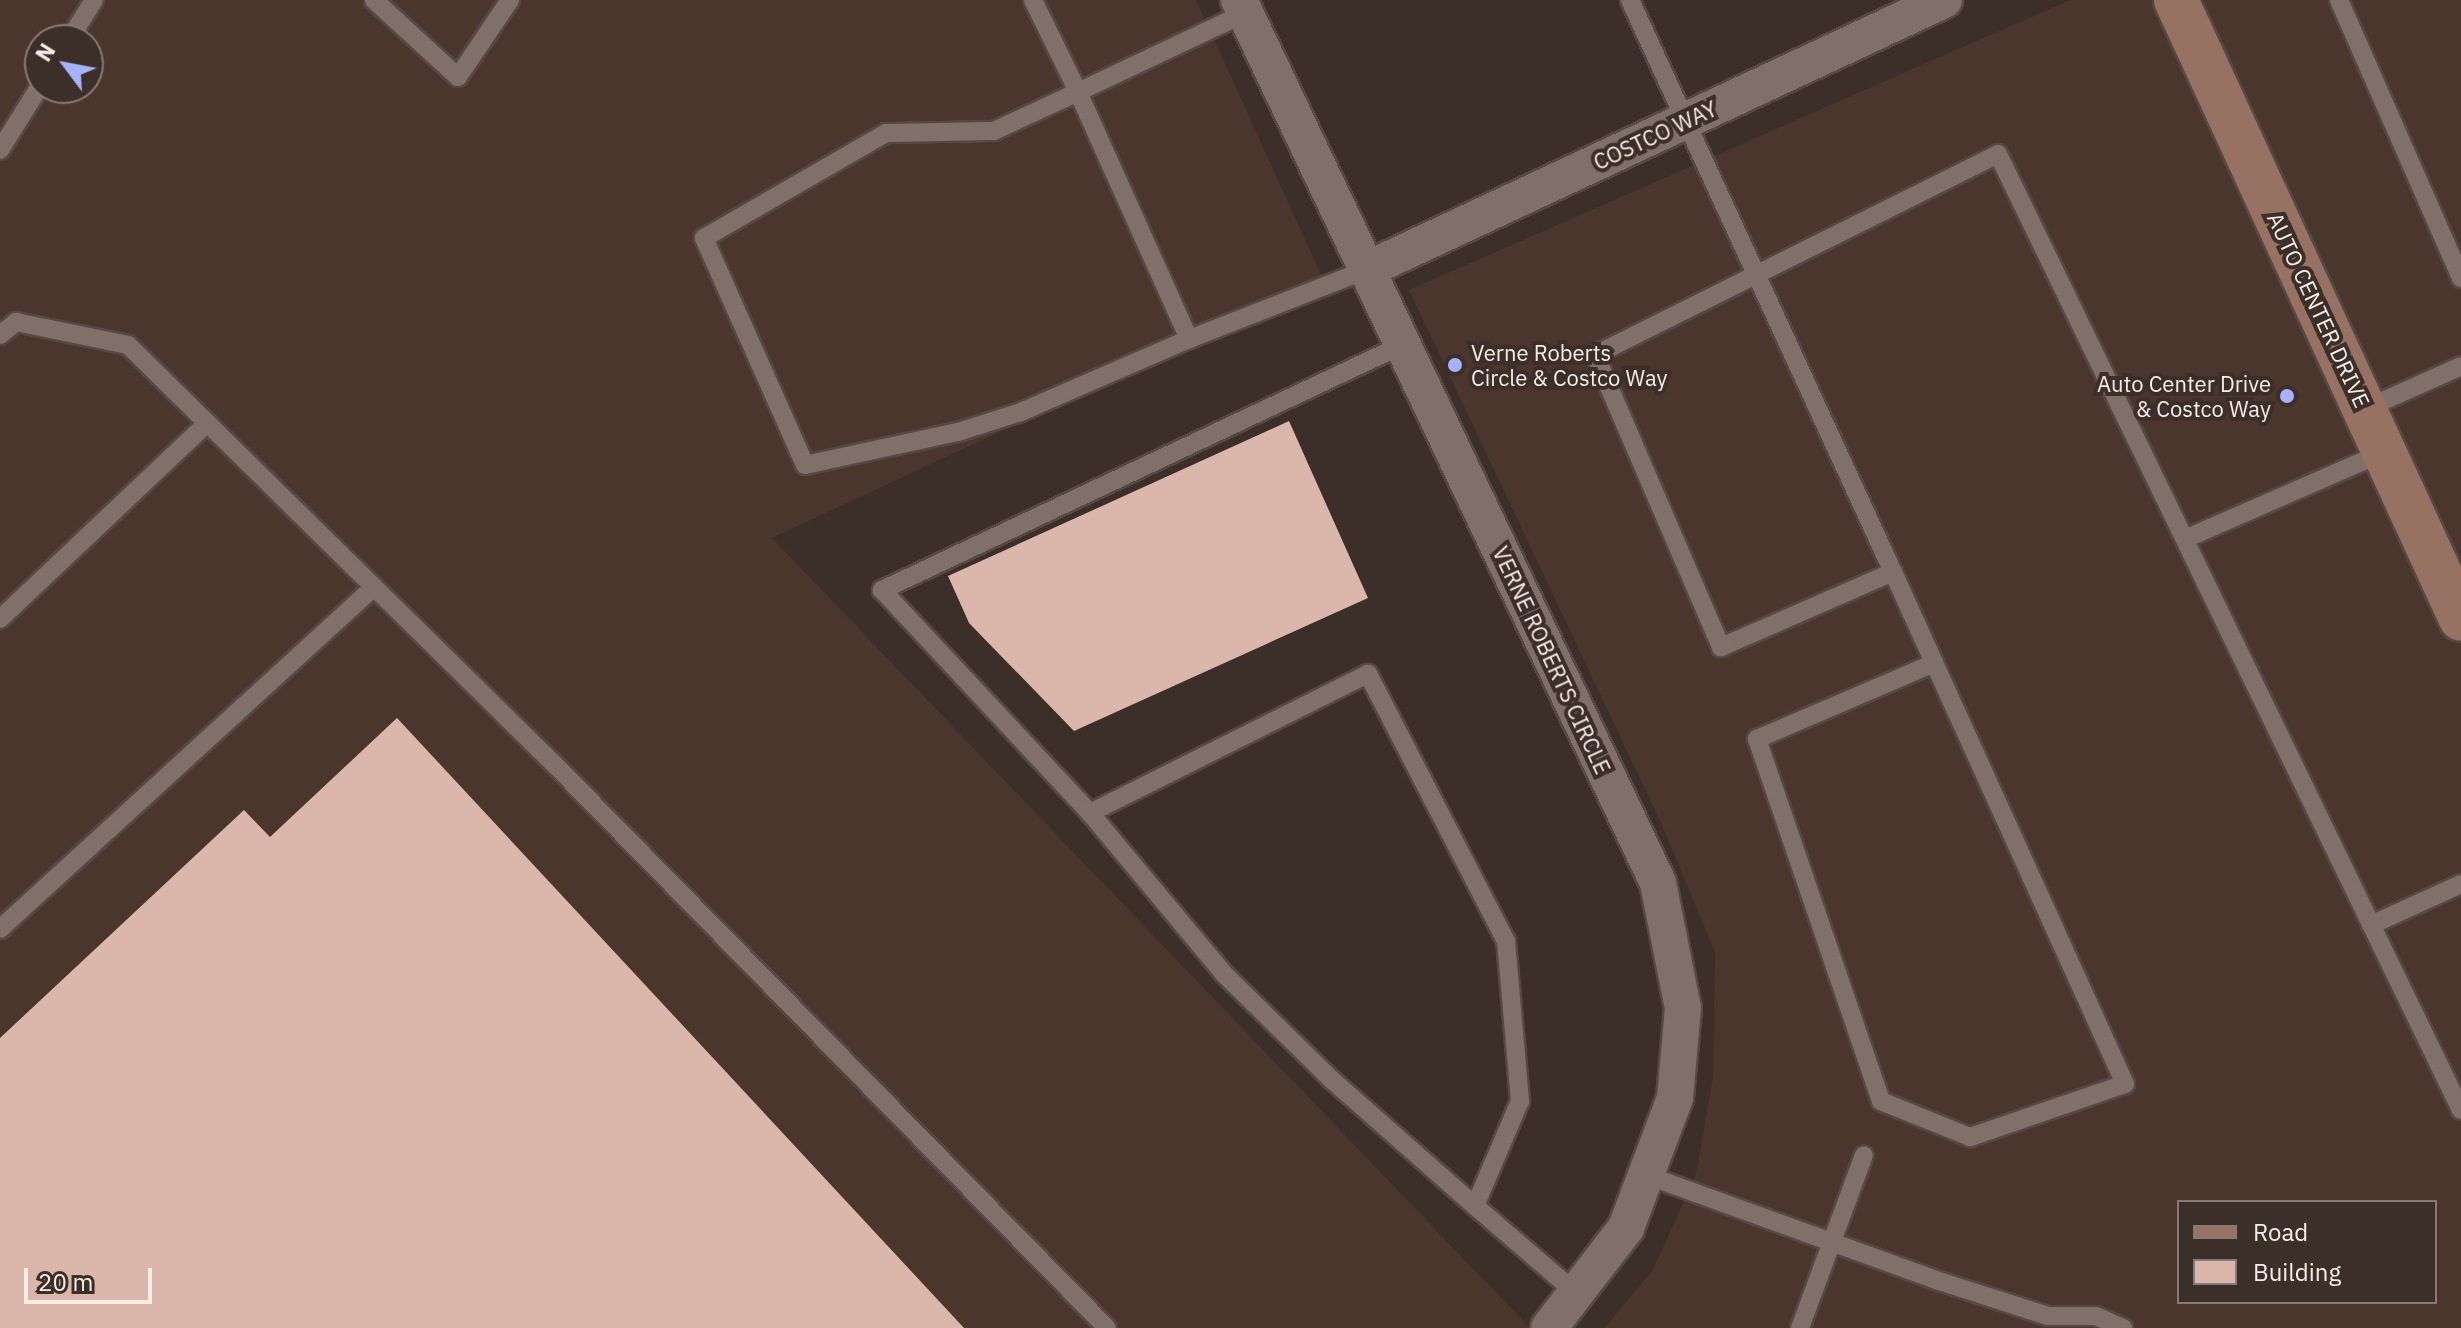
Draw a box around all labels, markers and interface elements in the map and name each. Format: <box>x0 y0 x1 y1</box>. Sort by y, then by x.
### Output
north arrow <box>24 24 104 104</box>
text: N <box>28 38 61 67</box>
street label: COSTCO WAY <box>1589 95 1721 175</box>
street label: AUTO CENTER DRIVE <box>2262 208 2376 412</box>
place label: Verne Roberts Circle & Costco Way <box>1471 339 1668 390</box>
marker: Verne Roberts Circle & Costco Way <box>1446 356 1464 374</box>
place label: Auto Center Drive & Costco Way <box>2097 370 2271 422</box>
marker: Auto Center Drive & Costco Way <box>2278 387 2296 405</box>
street label: VERNE ROBERTS CIRCLE <box>1488 542 1616 778</box>
legend <box>2177 1200 2437 1304</box>
text: Road <box>2253 1216 2308 1248</box>
scale bar <box>28 1252 156 1302</box>
text: Building <box>2253 1256 2341 1288</box>
text: 20 m <box>38 1266 93 1298</box>

